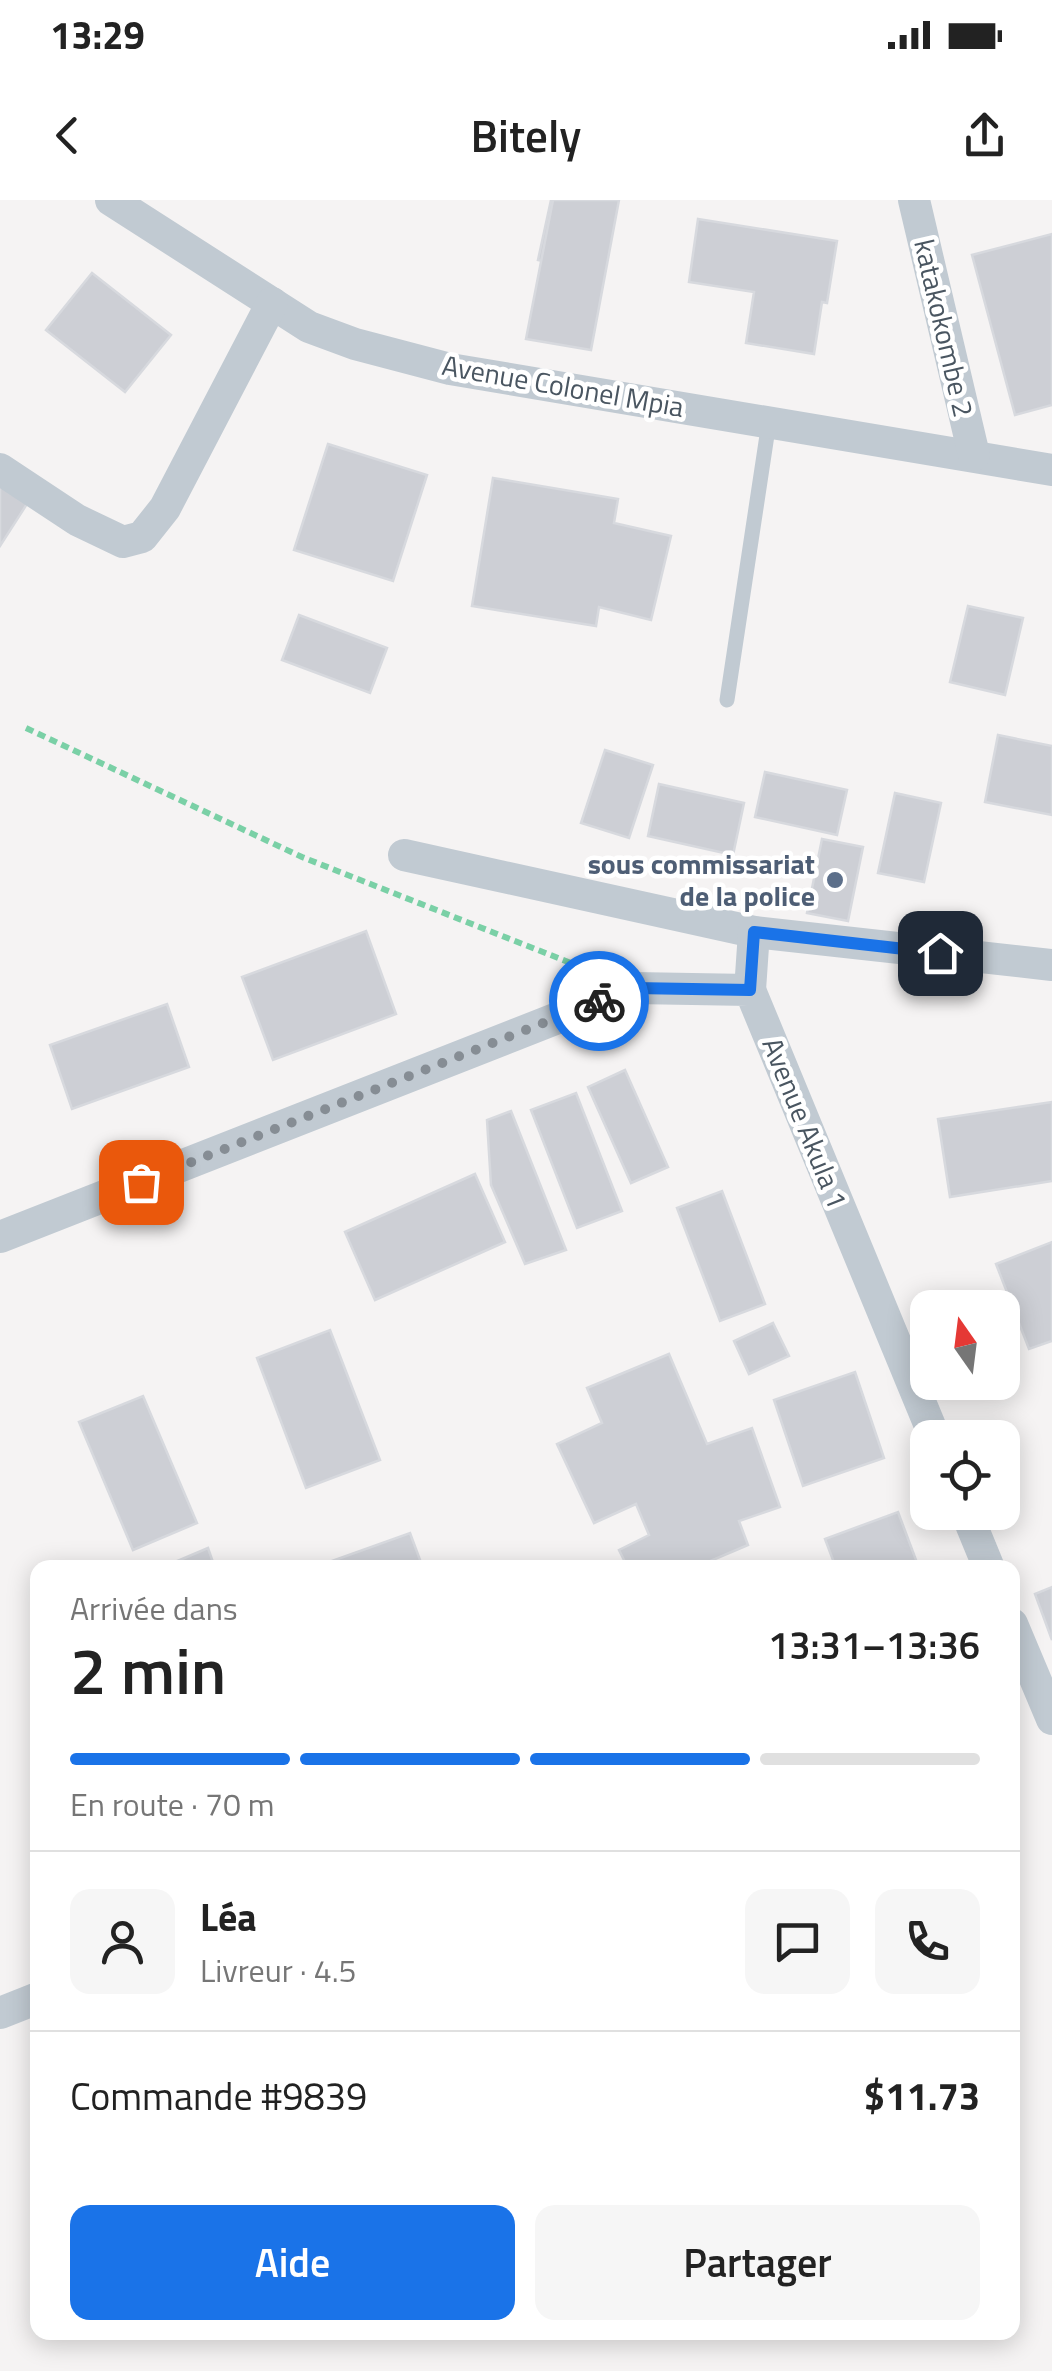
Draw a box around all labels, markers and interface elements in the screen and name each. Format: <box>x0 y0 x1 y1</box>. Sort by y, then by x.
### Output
text: 13:29 <box>50 6 145 64</box>
text: Bitely <box>471 101 581 169</box>
icon: back <box>40 108 95 163</box>
icon: share <box>957 108 1012 163</box>
street label: katakokombe 2 <box>903 235 986 421</box>
street label: Avenue Colonel Mpia <box>439 343 687 428</box>
place label: sous commissariat de la police <box>588 842 815 917</box>
marker: sous commissariat de la police <box>824 869 846 891</box>
pin <box>898 911 983 996</box>
icon: home <box>913 926 968 981</box>
courier <box>549 951 649 1051</box>
icon: bike <box>572 974 627 1029</box>
street label: Avenue Akula 1 <box>752 1031 859 1215</box>
pin <box>99 1140 184 1225</box>
icon: bag <box>114 1155 169 1210</box>
north arrow <box>910 1290 1020 1400</box>
map controls <box>910 1290 1020 1530</box>
button: locate <box>910 1420 1020 1530</box>
text: Arrivée dans <box>70 1584 238 1632</box>
text: 13:31–13:36 <box>768 1616 980 1674</box>
text: 2 min <box>70 1620 226 1719</box>
text: En route · 70 m <box>70 1780 275 1828</box>
text: Léa <box>200 1888 257 1946</box>
button: person <box>70 1889 175 1994</box>
button: chat <box>745 1889 850 1994</box>
button: phone <box>875 1889 980 1994</box>
text: Livreur · 4.5 <box>200 1946 356 1994</box>
text: Commande #9839 <box>70 2067 367 2125</box>
text: $11.73 <box>864 2067 980 2125</box>
button: Aide <box>70 2205 515 2320</box>
button: Partager <box>535 2205 980 2320</box>

